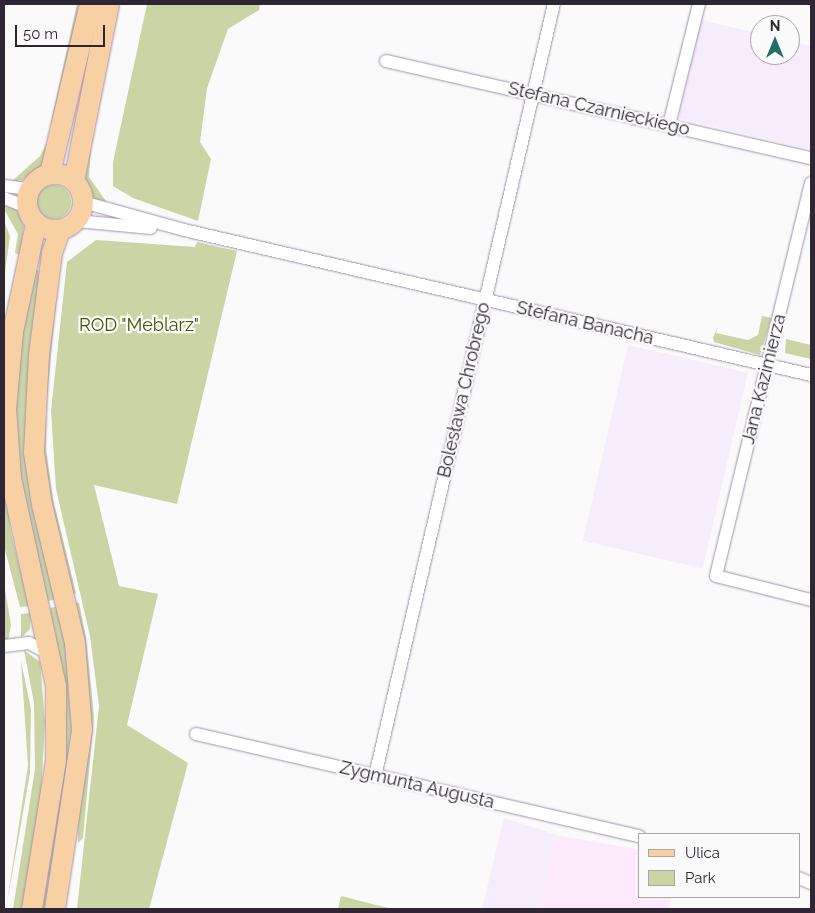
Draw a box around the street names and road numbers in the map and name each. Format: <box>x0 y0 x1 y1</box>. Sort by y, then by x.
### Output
street label: Stefana Czarnieckiego <box>506 78 692 140</box>
street label: Stefana Banacha <box>514 297 656 349</box>
street label: Bolesława Chrobrego <box>433 300 495 480</box>
street label: Jana Kazimierza <box>737 312 791 446</box>
street label: Zygmunta Augusta <box>337 757 497 813</box>

